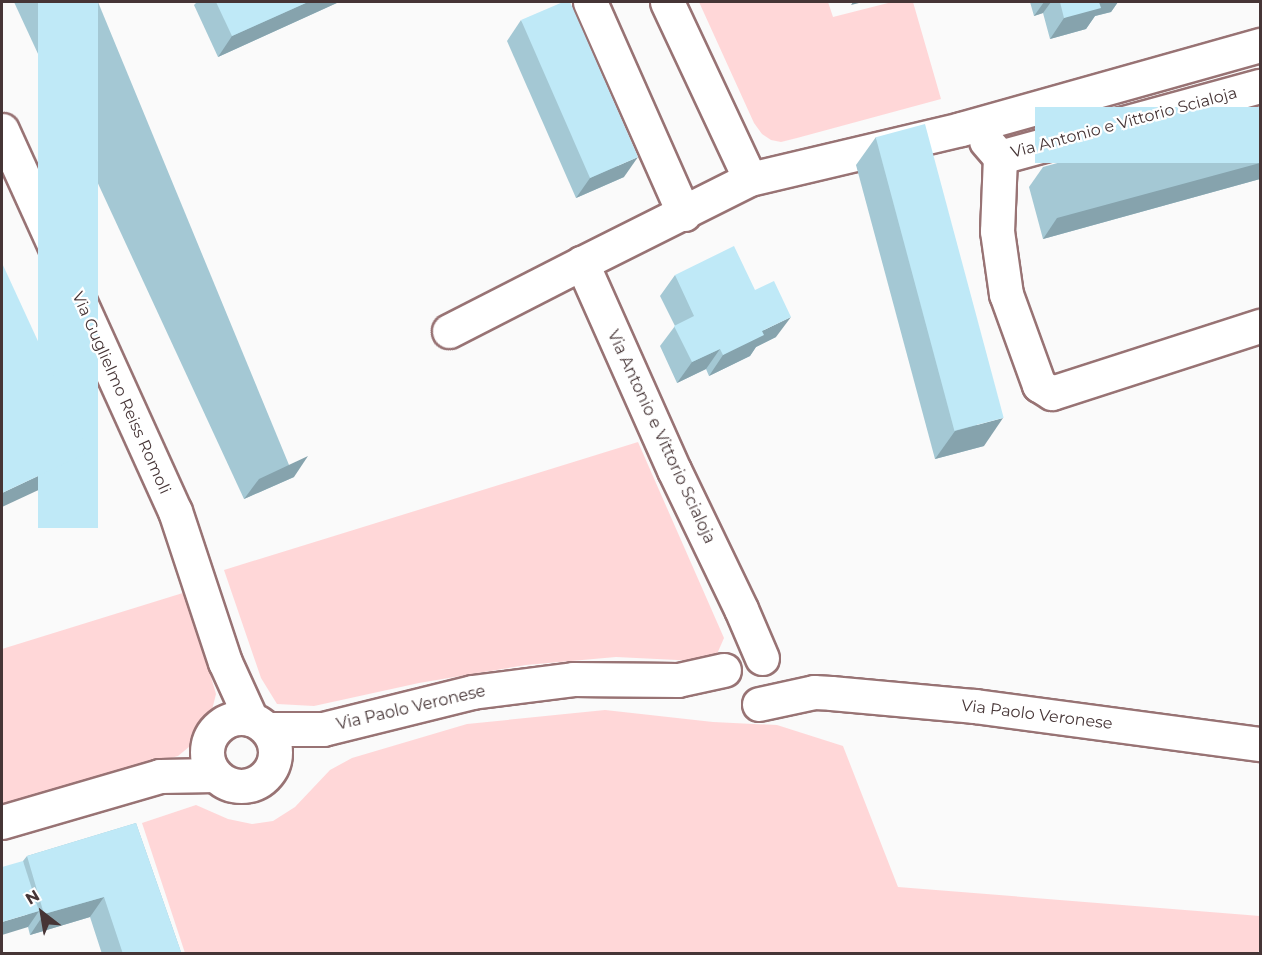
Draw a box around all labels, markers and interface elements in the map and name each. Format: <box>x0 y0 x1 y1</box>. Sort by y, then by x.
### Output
street label: Via Antonio e Vittorio Scialoja <box>1009 84 1239 162</box>
street label: Via Guglielmo Reiss Romoli <box>68 289 174 497</box>
street label: Via Antonio e Vittorio Scialoja <box>603 327 719 547</box>
street label: Via Paolo Veronese <box>335 682 487 734</box>
street label: Via Paolo Veronese <box>960 696 1114 734</box>
north arrow <box>12 883 72 943</box>
text: N <box>22 886 43 909</box>

